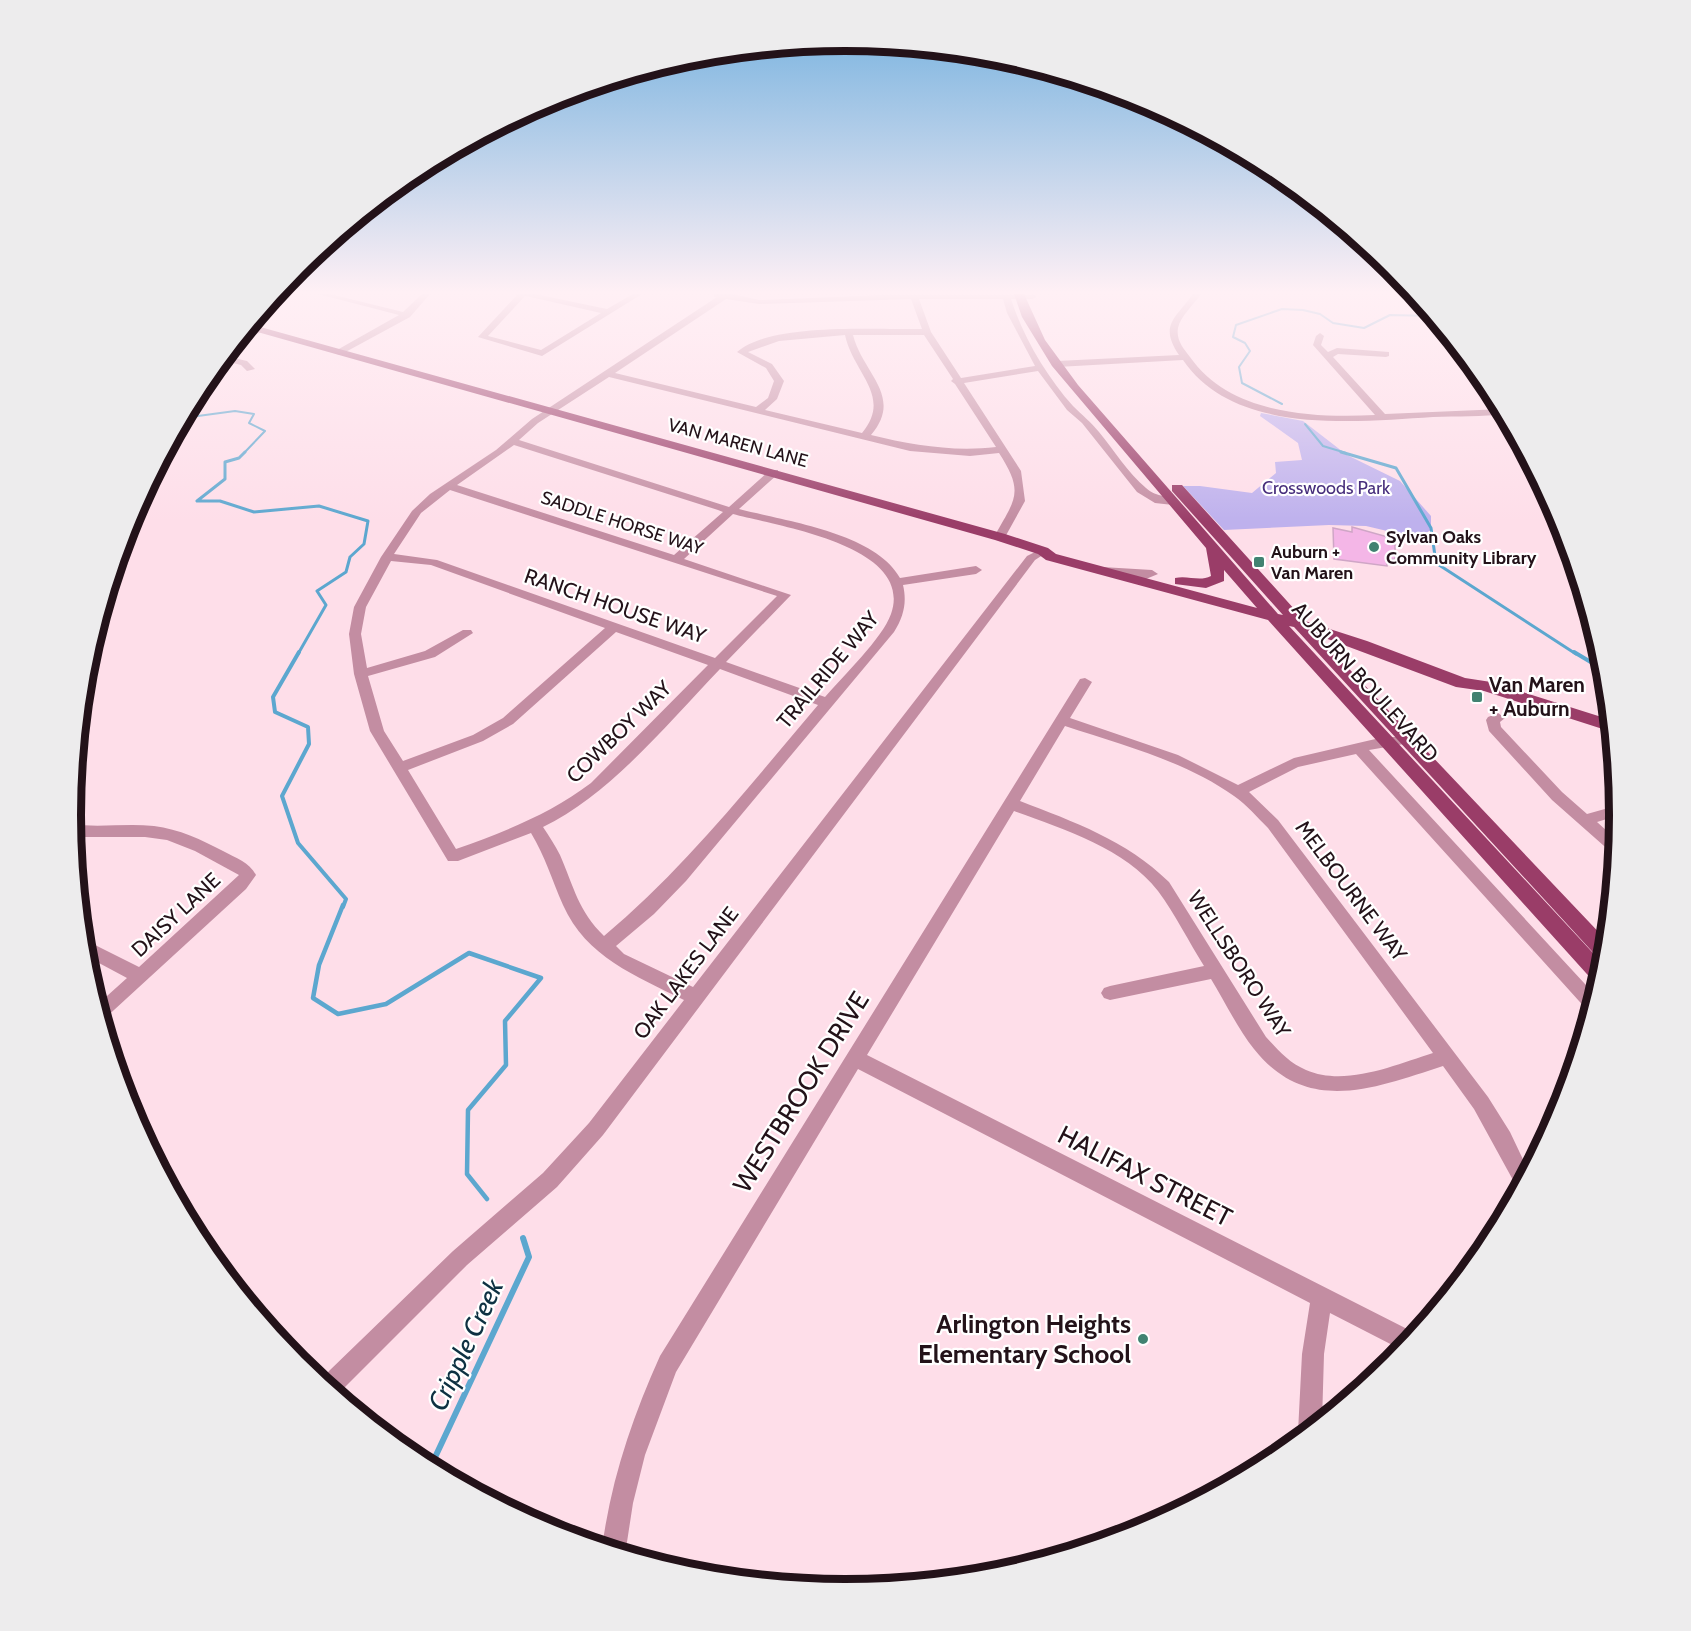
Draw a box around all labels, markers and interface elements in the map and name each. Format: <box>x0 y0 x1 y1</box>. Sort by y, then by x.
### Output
street label: VAN MAREN LANE <box>666 414 810 472</box>
park label: Crosswoods Park <box>1262 477 1391 499</box>
street label: SADDLE HORSE WAY <box>538 486 707 560</box>
place label: Sylvan Oaks Community Library <box>1386 526 1537 569</box>
marker: Sylvan Oaks Community Library <box>1367 540 1381 554</box>
place label: Auburn + Van Maren <box>1271 541 1353 584</box>
marker: Auburn + Van Maren <box>1252 555 1266 569</box>
street label: RANCH HOUSE WAY <box>521 563 710 649</box>
street label: AUBURN BOULEVARD <box>1287 597 1444 767</box>
street label: TRAILRIDE WAY <box>771 605 884 733</box>
place label: Van Maren + Auburn <box>1489 672 1585 721</box>
street label: COWBOY WAY <box>561 675 677 788</box>
marker: Van Maren + Auburn <box>1470 690 1484 704</box>
street label: MELBOURNE WAY <box>1290 816 1413 967</box>
street label: DAISY LANE <box>126 867 225 962</box>
street label: WELLSBORO WAY <box>1183 886 1297 1043</box>
street label: OAK LAKES LANE <box>628 902 744 1044</box>
street label: WESTBROOK DRIVE <box>726 985 876 1199</box>
street label: HALIFAX STREET <box>1053 1118 1237 1234</box>
water label: Cripple Creek <box>421 1273 511 1416</box>
place label: Arlington Heights Elementary School <box>918 1308 1131 1370</box>
marker: Arlington Heights Elementary School <box>1136 1332 1150 1346</box>

